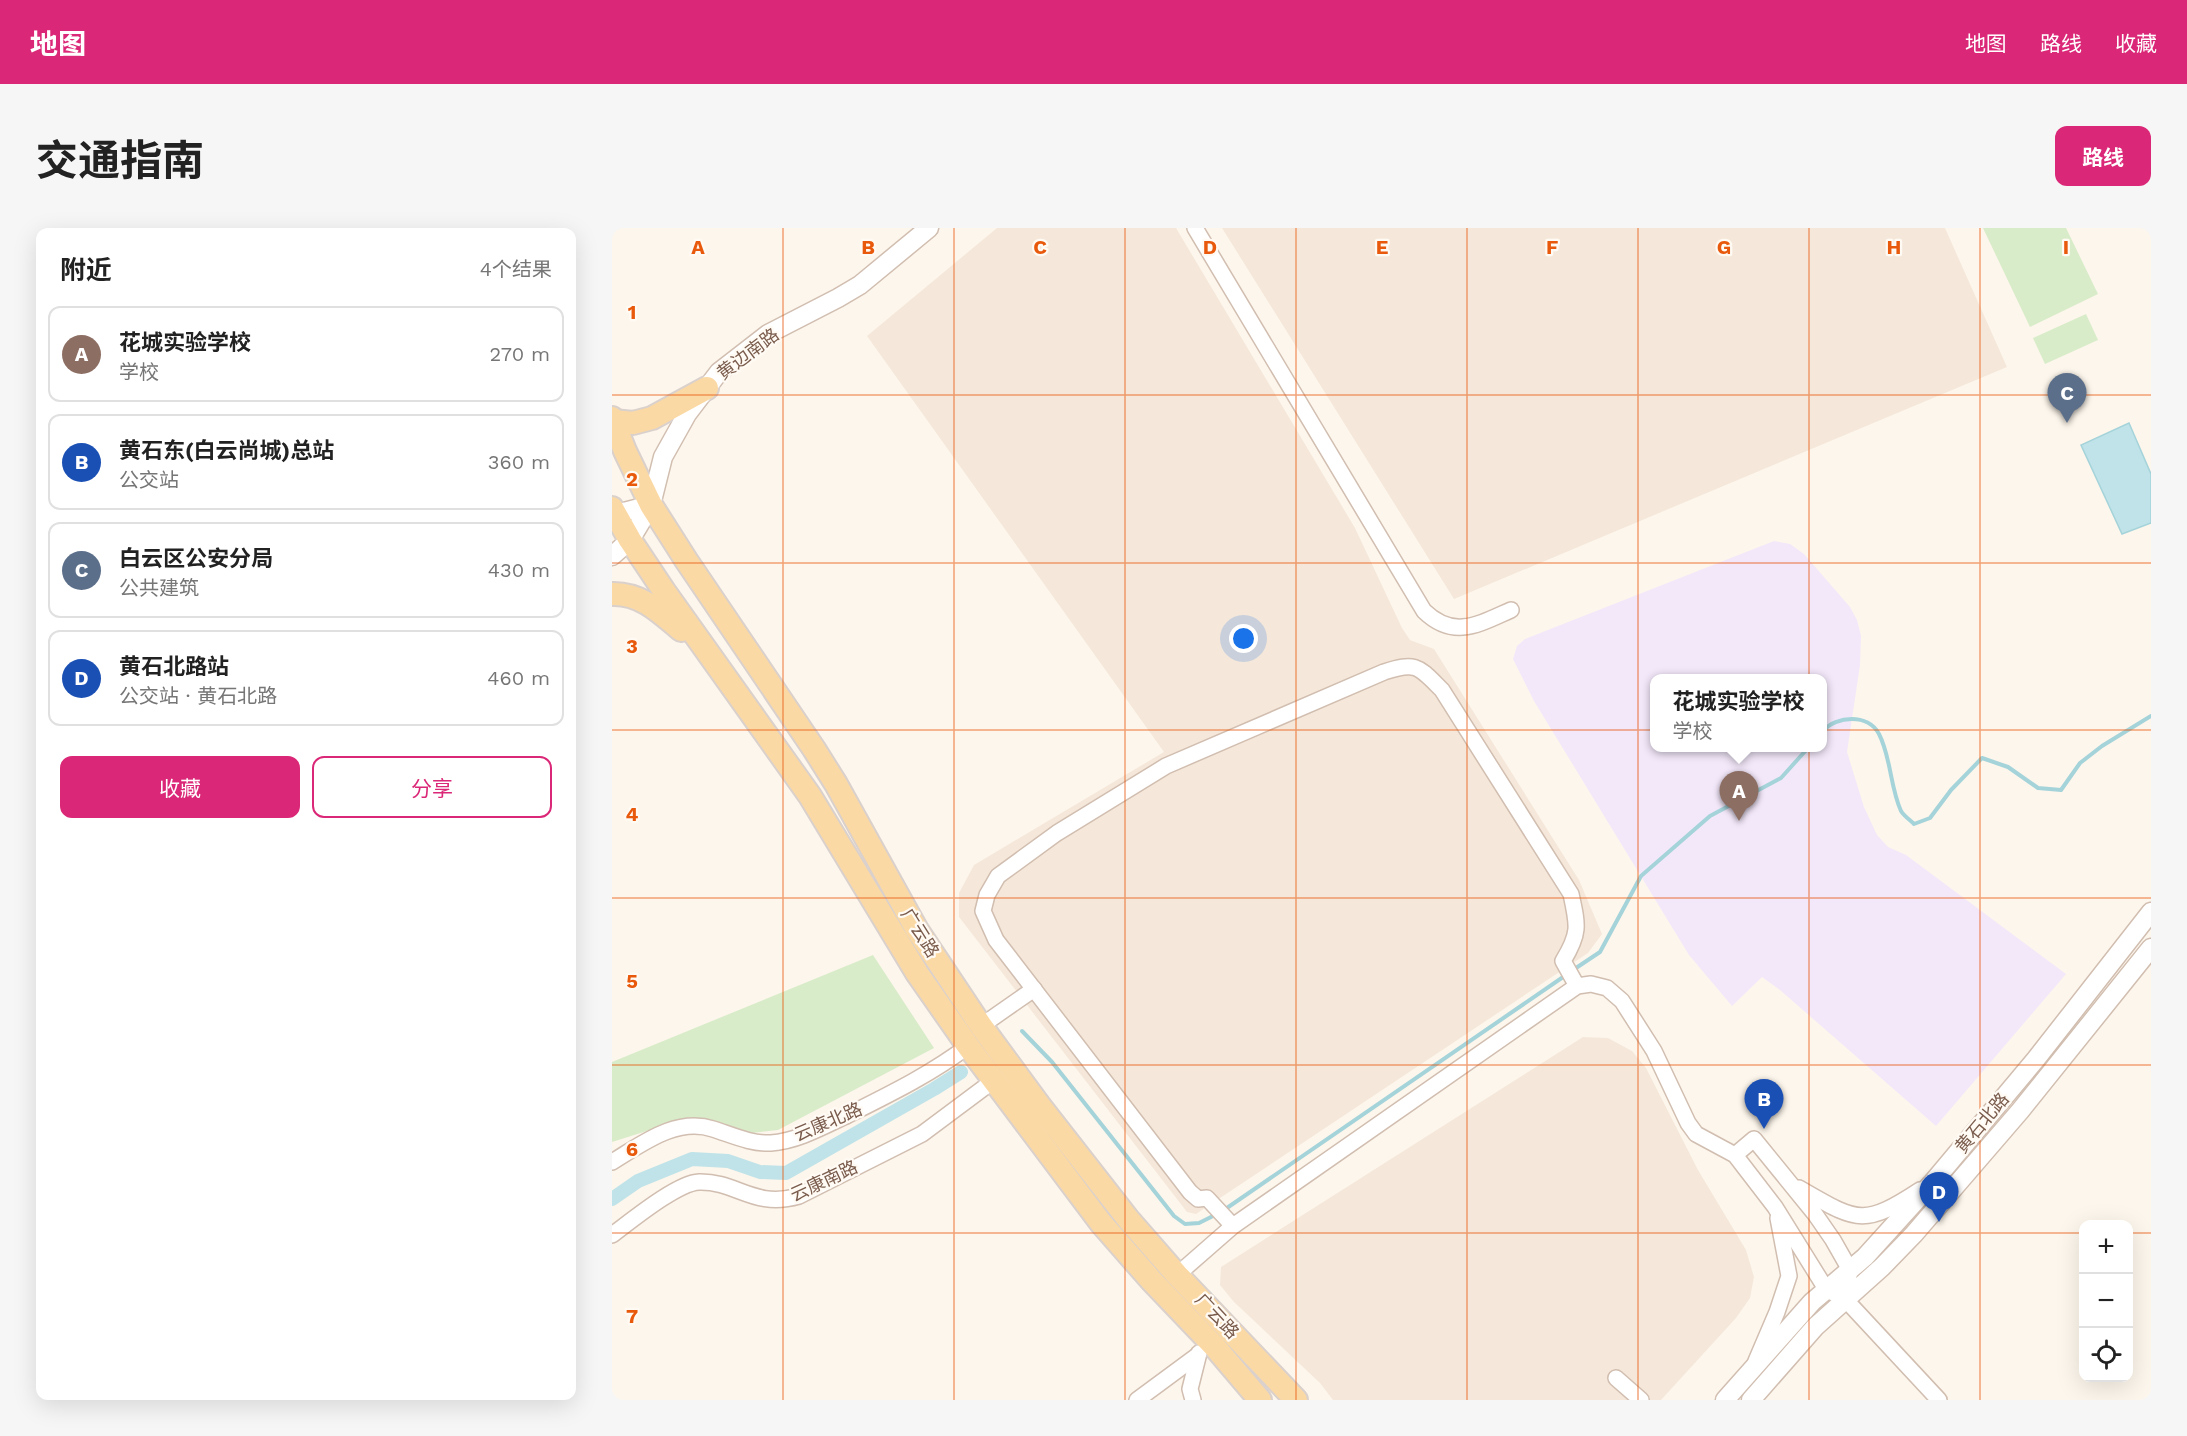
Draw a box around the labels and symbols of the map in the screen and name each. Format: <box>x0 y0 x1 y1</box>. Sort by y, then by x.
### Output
text: A <box>691 235 705 259</box>
text: B <box>861 235 875 259</box>
text: C <box>1033 235 1047 259</box>
text: D <box>1203 235 1217 259</box>
text: E <box>1376 235 1388 259</box>
text: F <box>1546 235 1558 259</box>
text: G <box>1717 235 1731 259</box>
text: H <box>1887 235 1901 259</box>
text: I <box>2063 235 2069 259</box>
text: 1 <box>628 300 636 324</box>
street label: 黄边南路 <box>713 324 783 384</box>
pin: C <box>2048 374 2086 423</box>
text: 2 <box>626 467 638 491</box>
your location <box>1229 624 1258 653</box>
text: 3 <box>626 634 638 658</box>
pin: A <box>1720 772 1758 821</box>
text: 4 <box>626 802 639 826</box>
street label: 广云路 <box>897 904 944 961</box>
text: 5 <box>626 969 638 993</box>
pin: B <box>1744 1080 1784 1129</box>
street label: 黄石北路 <box>1950 1088 2013 1157</box>
street label: 云康北路 <box>791 1098 865 1145</box>
text: 6 <box>626 1137 638 1161</box>
street label: 云康南路 <box>787 1156 861 1205</box>
pin: D <box>1920 1172 1958 1222</box>
street label: 广云路 <box>1191 1289 1243 1343</box>
text: 7 <box>626 1304 638 1328</box>

